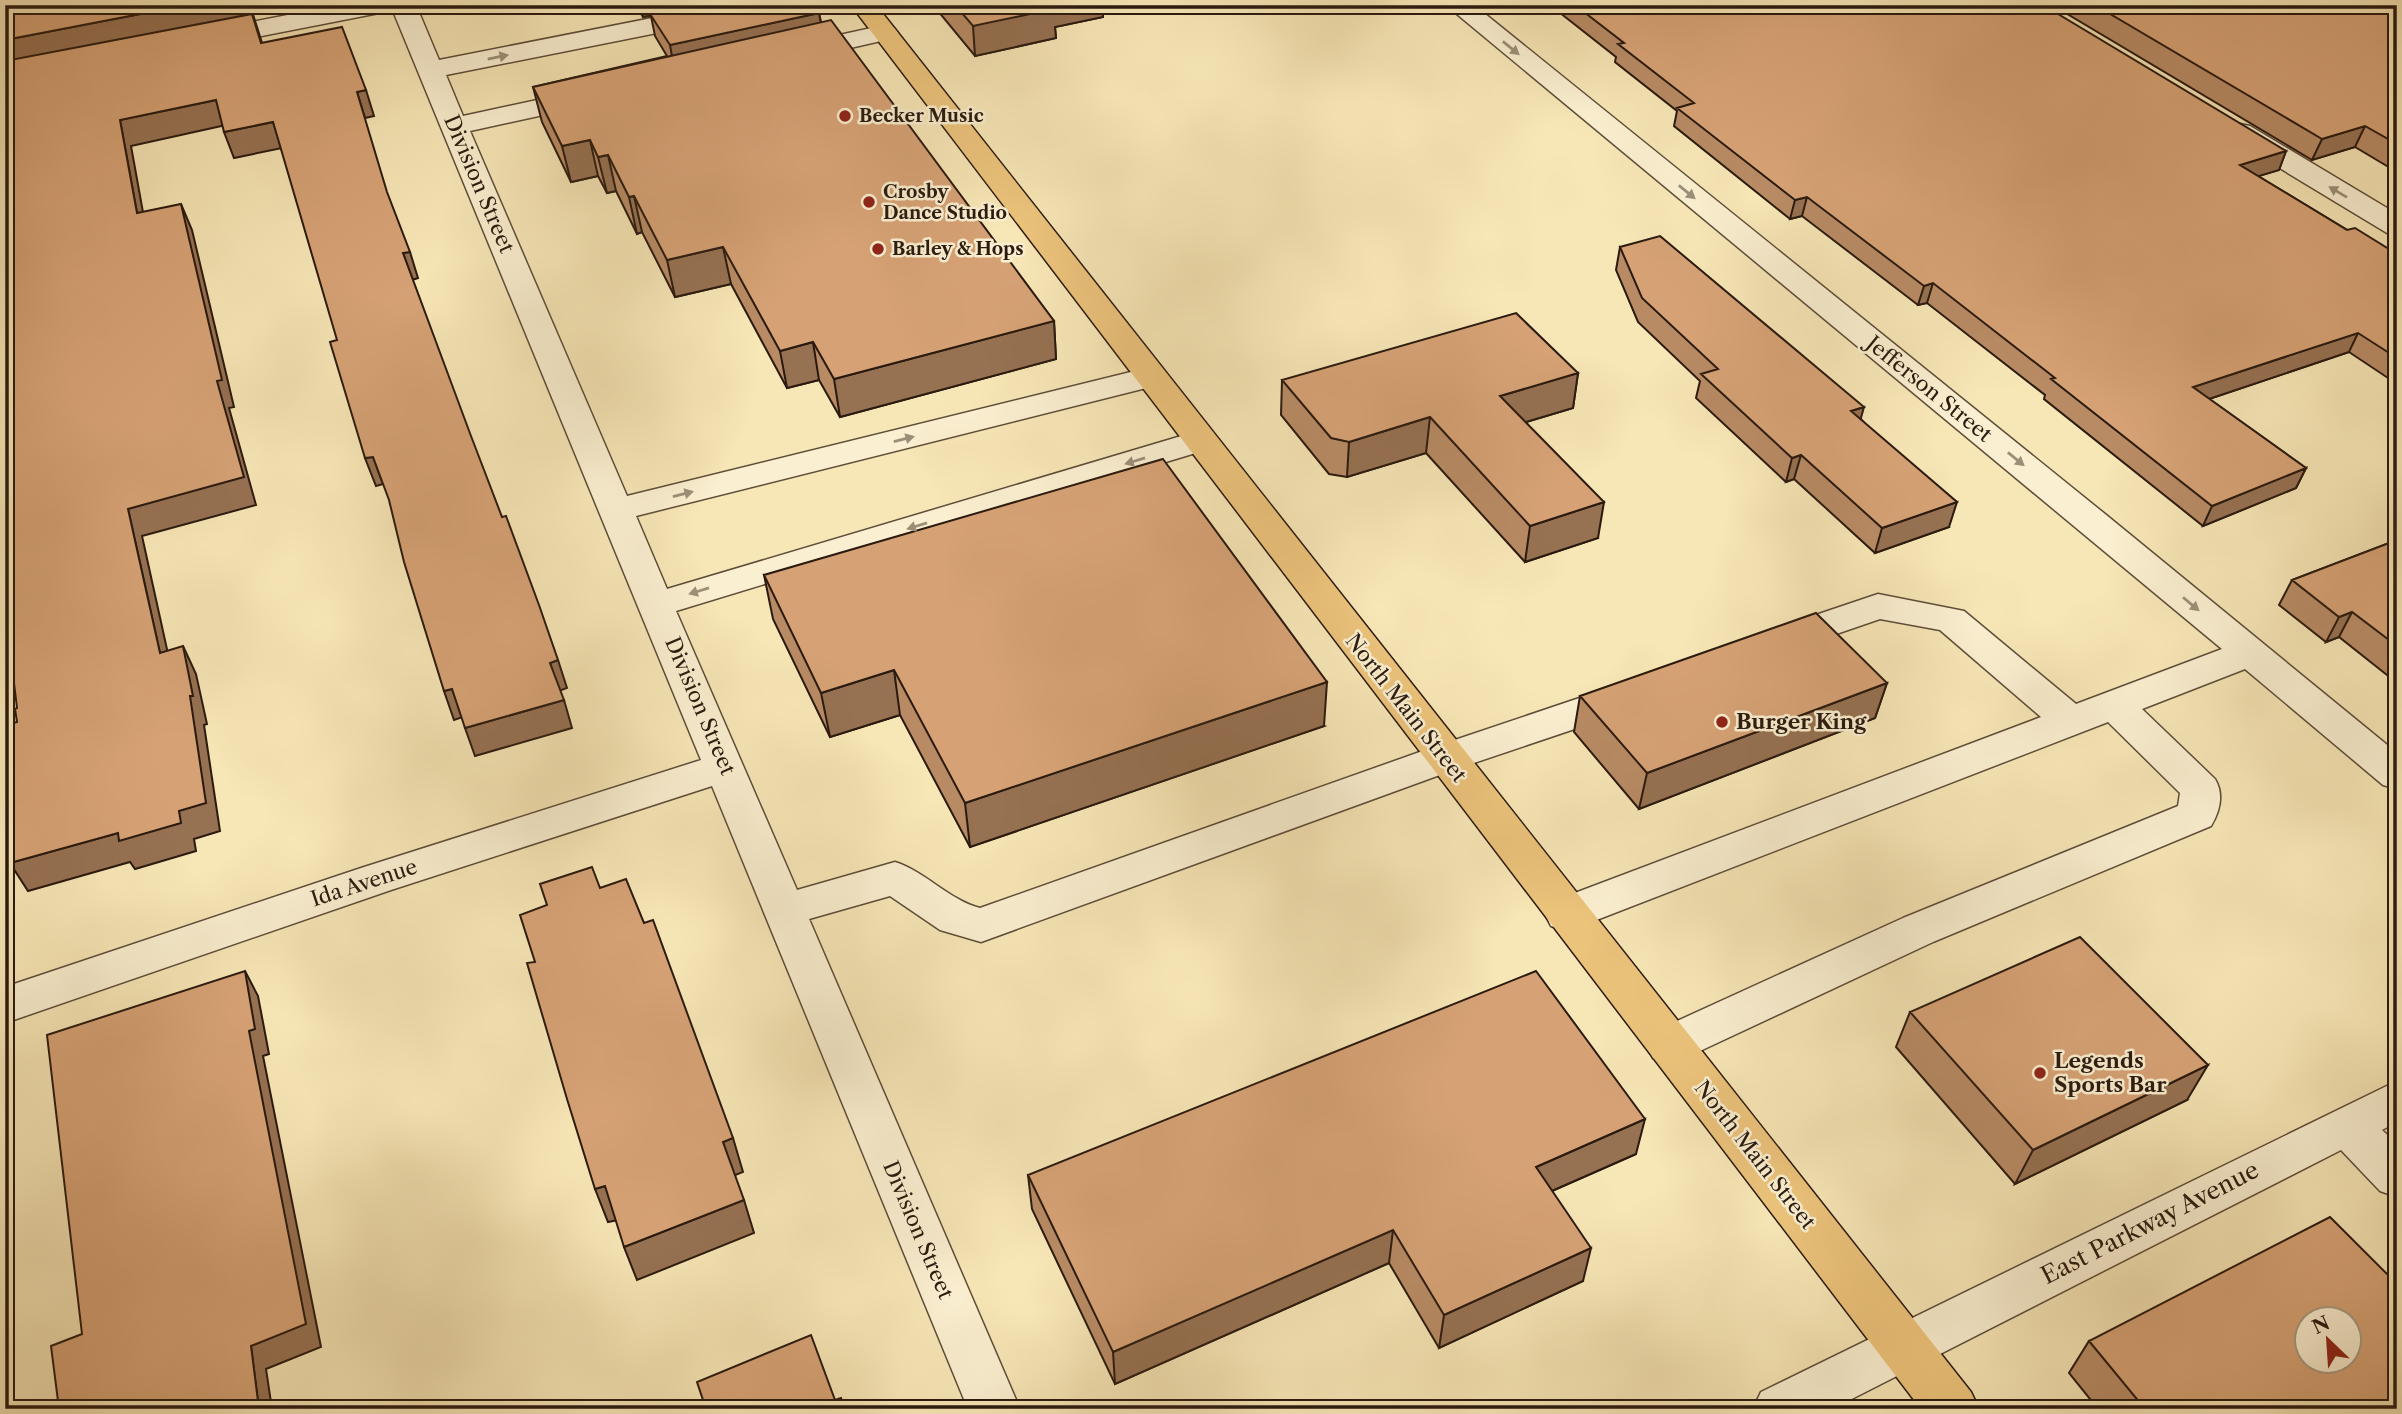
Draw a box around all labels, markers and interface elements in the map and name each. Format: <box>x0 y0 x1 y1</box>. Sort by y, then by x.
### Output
one-way arrow <box>1502 41 1520 56</box>
one-way arrow <box>487 51 509 62</box>
place label: Becker Music <box>859 105 984 127</box>
marker: Becker Music <box>837 108 853 124</box>
street label: Division Street <box>439 111 520 257</box>
place label: Crosby Dance Studio <box>883 181 1007 224</box>
one-way arrow <box>1679 184 1696 199</box>
one-way arrow <box>2329 186 2348 198</box>
marker: Crosby Dance Studio <box>861 194 877 210</box>
place label: Barley & Hops <box>892 238 1024 260</box>
marker: Barley & Hops <box>870 241 886 257</box>
street label: Jefferson Street <box>1859 329 1997 447</box>
one-way arrow <box>893 433 915 444</box>
one-way arrow <box>2006 452 2024 467</box>
one-way arrow <box>1124 456 1145 466</box>
one-way arrow <box>672 488 694 499</box>
one-way arrow <box>906 522 927 532</box>
one-way arrow <box>688 587 709 597</box>
one-way arrow <box>2183 596 2200 611</box>
street label: North Main Street <box>1341 628 1472 787</box>
street label: Division Street <box>660 633 741 779</box>
place label: Burger King <box>1736 709 1867 734</box>
marker: Burger King <box>1714 714 1730 730</box>
street label: Ida Avenue <box>307 854 420 911</box>
place label: Legends Sports Bar <box>2054 1048 2167 1097</box>
marker: Legends Sports Bar <box>2032 1065 2048 1081</box>
street label: North Main Street <box>1690 1075 1821 1234</box>
street label: East Parkway Avenue <box>2036 1155 2264 1290</box>
street label: Division Street <box>878 1157 959 1303</box>
north arrow <box>2294 1306 2364 1376</box>
text: N <box>2309 1311 2333 1339</box>

